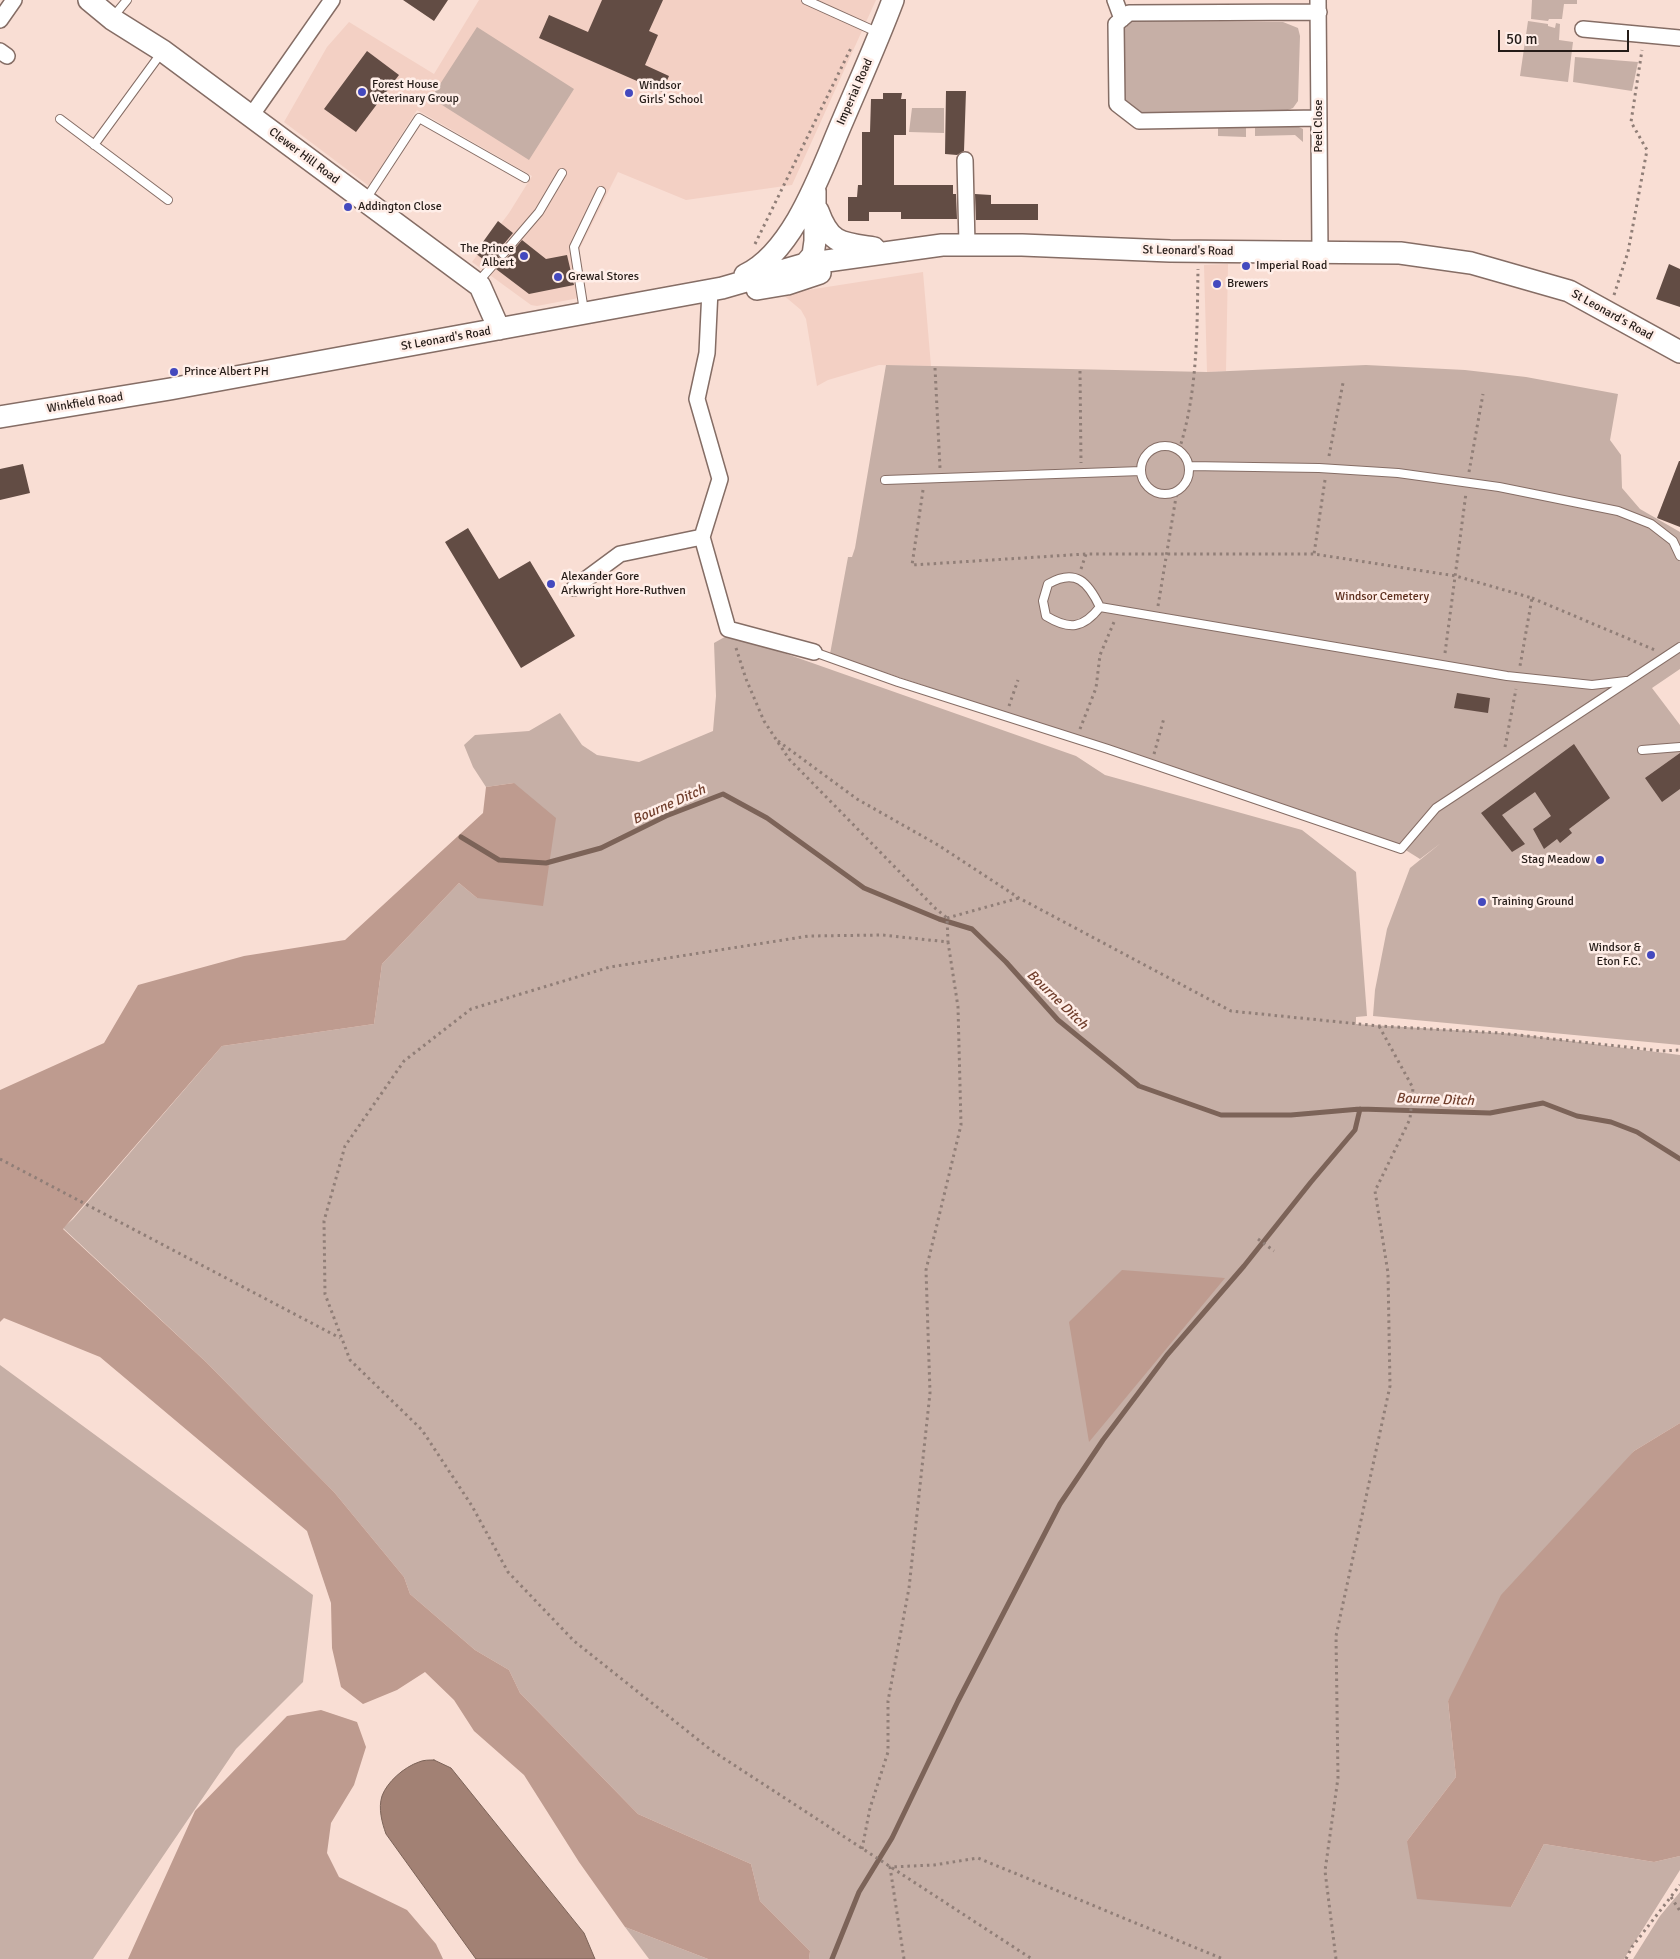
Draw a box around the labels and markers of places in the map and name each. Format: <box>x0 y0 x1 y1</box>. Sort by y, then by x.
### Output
place label: Forest House Veterinary Group <box>372 78 459 106</box>
place label: Windsor Girls' School <box>639 79 703 107</box>
marker: Forest House Veterinary Group <box>356 86 368 98</box>
marker: Windsor Girls' School <box>623 87 635 99</box>
place label: Addington Close <box>358 200 442 214</box>
marker: Addington Close <box>342 201 354 213</box>
place label: The Prince Albert <box>460 242 514 270</box>
marker: The Prince Albert <box>518 250 530 262</box>
place label: Imperial Road <box>1256 259 1327 273</box>
marker: Imperial Road <box>1240 260 1252 272</box>
place label: Grewal Stores <box>568 270 639 284</box>
marker: Grewal Stores <box>552 271 564 283</box>
place label: Brewers <box>1227 277 1268 291</box>
marker: Brewers <box>1211 278 1223 290</box>
place label: Prince Albert PH <box>184 365 269 379</box>
marker: Prince Albert PH <box>168 366 180 378</box>
place label: Alexander Gore Arkwright Hore-Ruthven <box>561 570 686 598</box>
marker: Alexander Gore Arkwright Hore-Ruthven <box>545 578 557 590</box>
place label: Stag Meadow <box>1521 853 1590 867</box>
marker: Stag Meadow <box>1594 854 1606 866</box>
place label: Training Ground <box>1492 895 1574 909</box>
marker: Training Ground <box>1476 896 1488 908</box>
place label: Windsor & Eton F.C. <box>1589 941 1641 969</box>
marker: Windsor & Eton F.C. <box>1645 949 1657 961</box>

